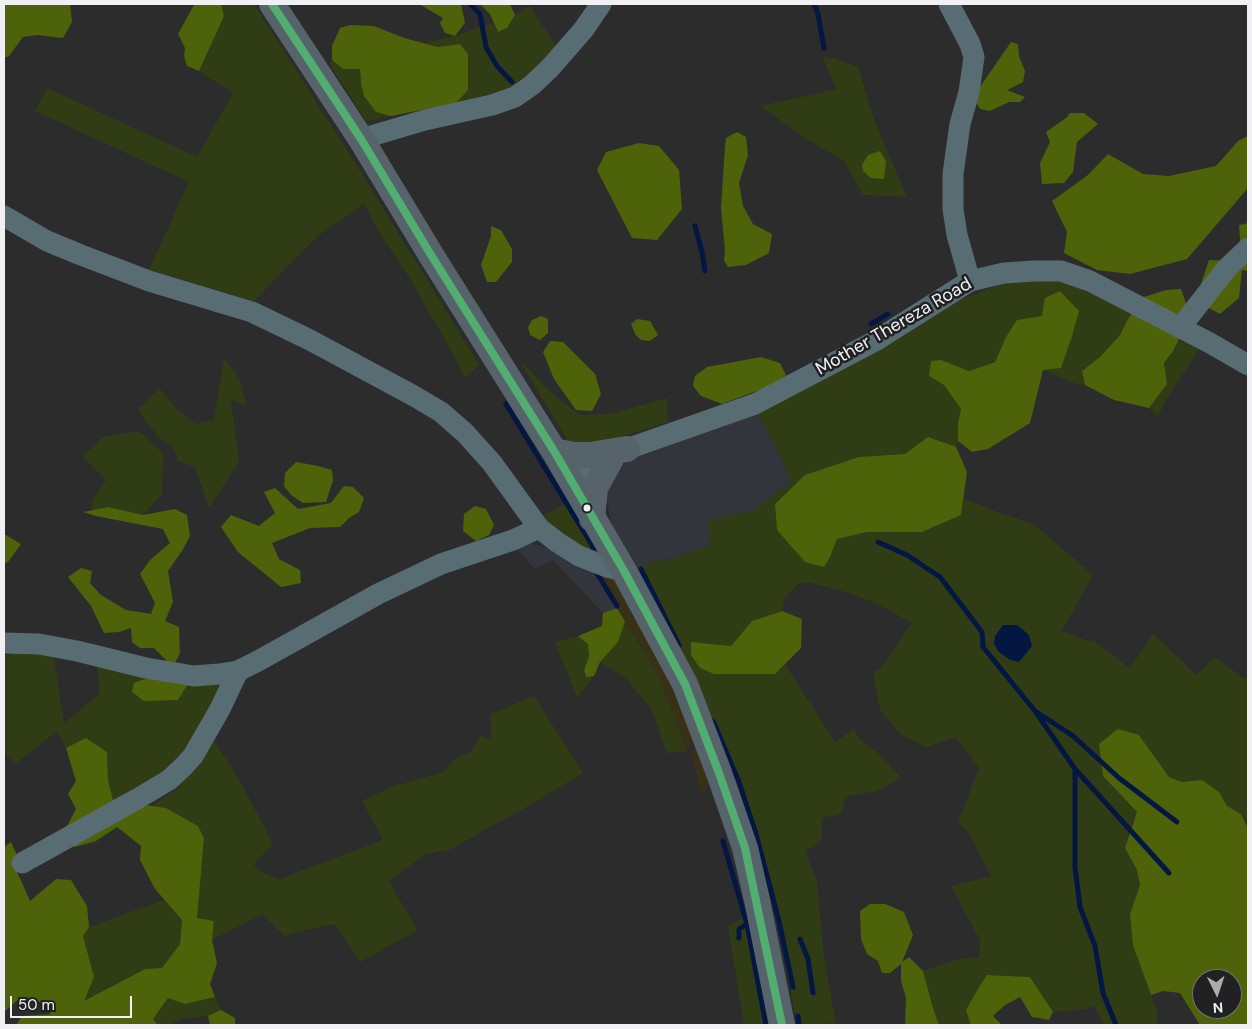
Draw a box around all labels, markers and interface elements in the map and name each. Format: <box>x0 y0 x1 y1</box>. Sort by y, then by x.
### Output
street label: Mother Thereza Road <box>812 274 976 380</box>
unlabelled marker <box>582 503 592 513</box>
north arrow <box>1192 969 1242 1019</box>
scale bar <box>12 986 135 1018</box>
text: 50 m <box>18 995 55 1015</box>
text: N <box>1212 999 1224 1017</box>

